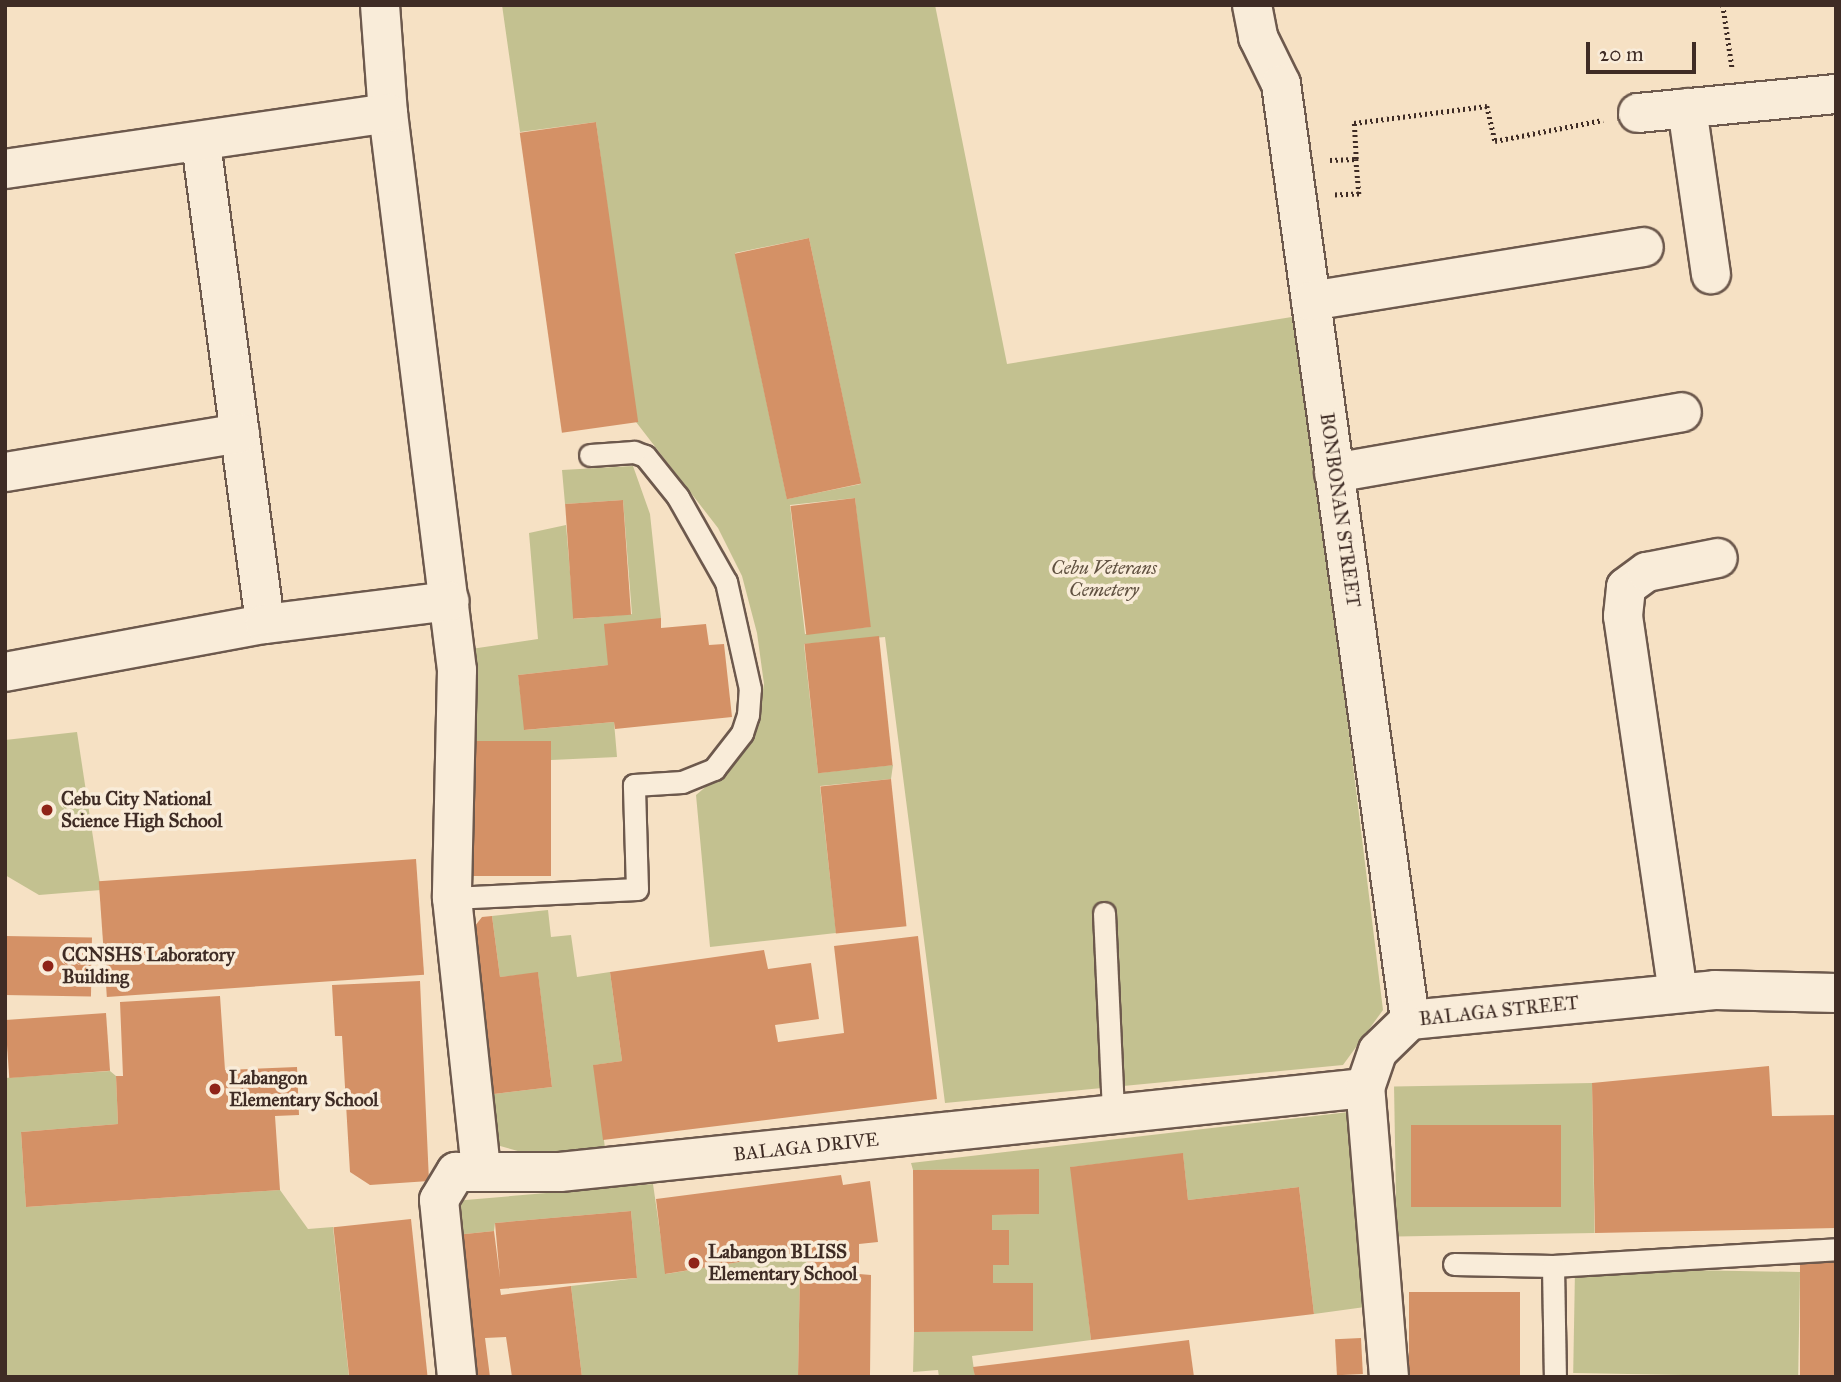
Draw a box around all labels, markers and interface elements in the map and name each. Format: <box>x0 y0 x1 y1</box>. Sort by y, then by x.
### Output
scale bar <box>1589 28 1699 72</box>
text: 20 m <box>1599 41 1644 67</box>
street label: BONBONAN STREET <box>1315 411 1365 609</box>
park label: Cebu Veterans Cemetery <box>1051 557 1157 601</box>
place label: Cebu City National Science High School <box>61 788 222 832</box>
marker: Cebu City National Science High School <box>39 802 55 818</box>
place label: CCNSHS Laboratory Building <box>62 944 235 988</box>
marker: CCNSHS Laboratory Building <box>40 958 56 974</box>
street label: BALAGA STREET <box>1418 991 1580 1031</box>
place label: Labangon Elementary School <box>229 1067 378 1111</box>
marker: Labangon Elementary School <box>207 1081 223 1097</box>
street label: BALAGA DRIVE <box>732 1128 880 1166</box>
place label: Labangon BLISS Elementary School <box>708 1241 857 1285</box>
marker: Labangon BLISS Elementary School <box>686 1255 702 1271</box>

